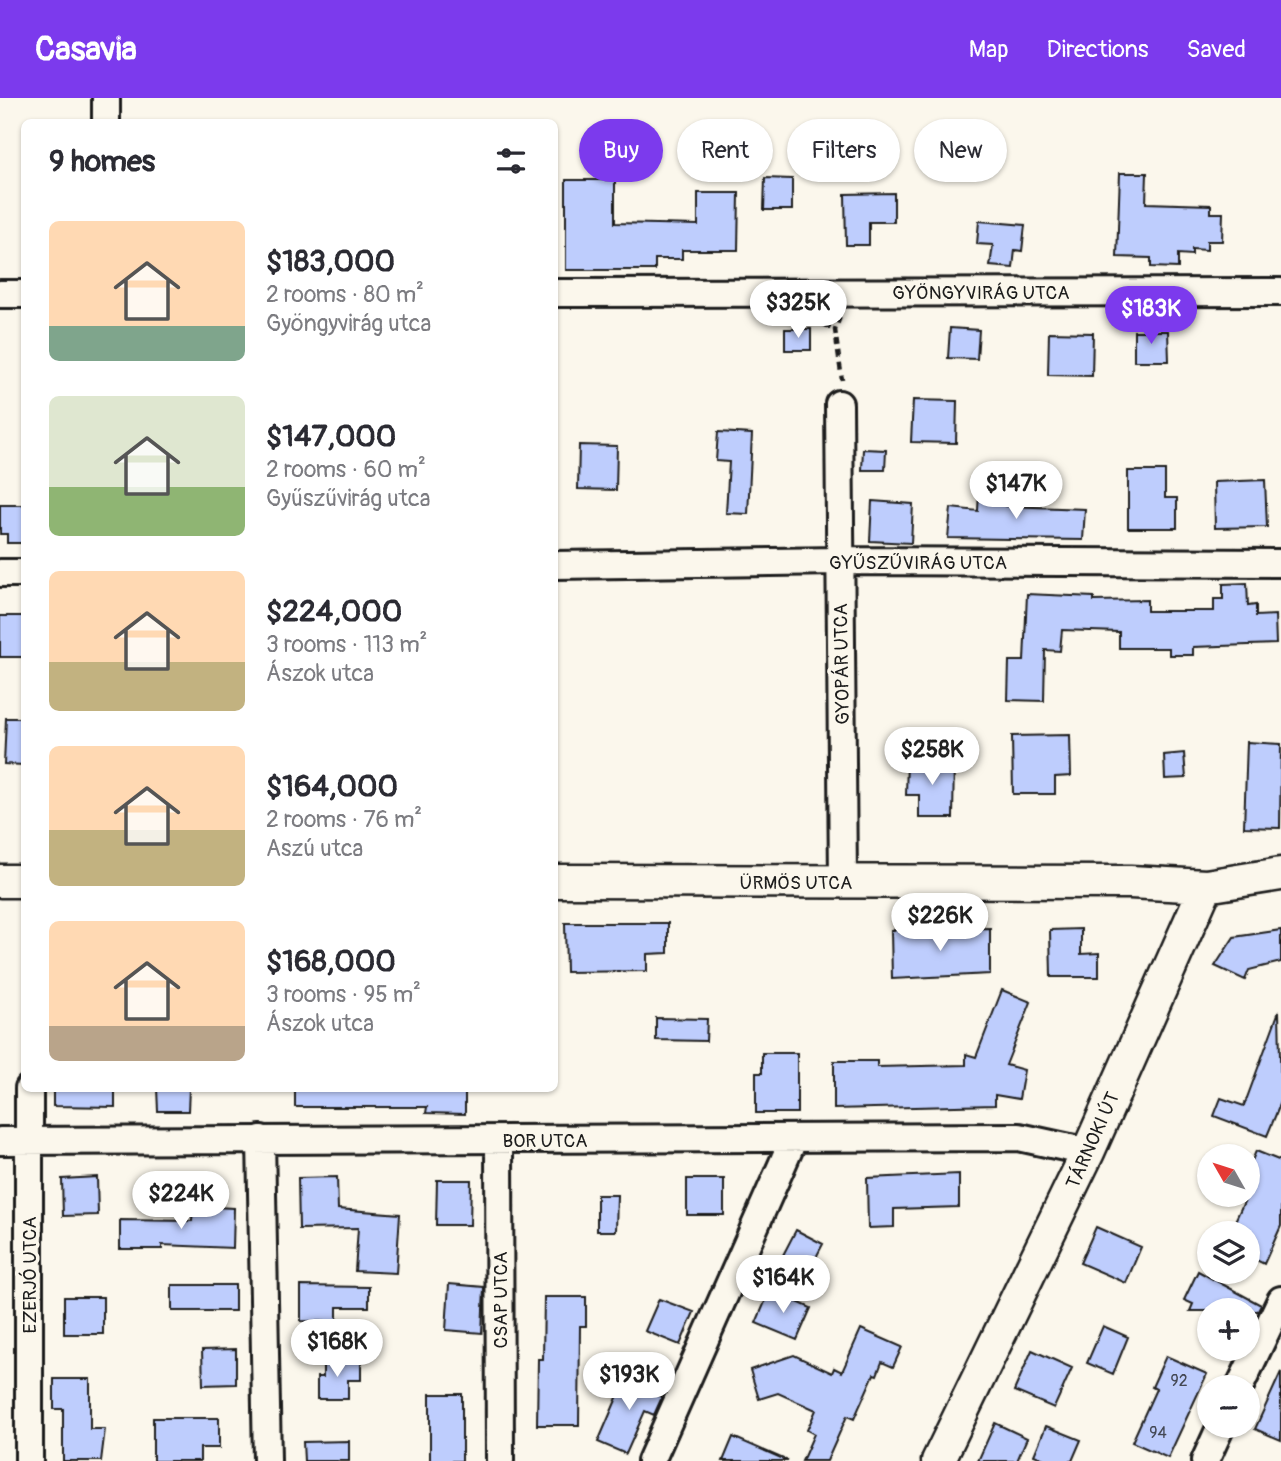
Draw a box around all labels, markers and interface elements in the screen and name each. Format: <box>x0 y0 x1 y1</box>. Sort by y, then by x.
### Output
text: Casavia <box>35 29 137 70</box>
text: Map <box>969 35 1009 64</box>
text: Directions <box>1047 35 1148 64</box>
text: Saved <box>1186 35 1246 64</box>
chip: Buy <box>579 119 663 182</box>
chip: Rent <box>677 119 773 182</box>
chip: Filters <box>787 119 900 182</box>
chip: New <box>914 119 1007 182</box>
icon: filters <box>492 142 530 180</box>
text: 9 homes <box>49 143 155 180</box>
text: $183,000 <box>266 243 395 280</box>
icon: home <box>105 249 189 333</box>
text: 2 rooms · 80 m² <box>266 280 424 309</box>
pin: $325K <box>749 280 847 340</box>
street label: GYÖNGYVIRÁG UTCA <box>892 281 1070 305</box>
pin: $183K <box>1102 286 1200 346</box>
text: $325K <box>766 288 830 317</box>
text: $183K <box>1121 294 1181 323</box>
text: Gyöngyvirág utca <box>266 309 431 338</box>
text: $147,000 <box>266 418 396 455</box>
icon: home <box>105 424 189 508</box>
text: 2 rooms · 60 m² <box>266 455 426 484</box>
pin: $147K <box>967 462 1065 521</box>
text: $147K <box>986 469 1046 498</box>
text: Gyűszűvirág utca <box>266 484 430 513</box>
street label: GYŰSZŰVIRÁG UTCA <box>829 551 1007 575</box>
text: $224,000 <box>266 593 402 630</box>
icon: home <box>105 599 189 683</box>
street label: GYOPÁR UTCA <box>829 603 855 725</box>
text: 3 rooms · 113 m² <box>266 630 427 659</box>
text: Ászok utca <box>266 659 374 688</box>
pin: $258K <box>883 728 981 787</box>
text: $258K <box>900 735 964 764</box>
text: $164,000 <box>266 768 398 805</box>
icon: home <box>105 774 189 858</box>
text: 2 rooms · 76 m² <box>266 805 422 834</box>
text: Aszú utca <box>266 834 363 863</box>
street label: ÜRMÖS UTCA <box>740 871 852 895</box>
pin: $226K <box>891 894 989 953</box>
text: $226K <box>907 901 973 930</box>
text: $168,000 <box>266 943 396 980</box>
icon: home <box>105 949 189 1033</box>
text: 3 rooms · 95 m² <box>266 980 421 1009</box>
text: Ászok utca <box>266 1009 374 1038</box>
street label: TÁRNOKI ÚT <box>1061 1088 1125 1193</box>
street label: BOR UTCA <box>502 1129 588 1153</box>
north arrow <box>1197 1144 1260 1208</box>
map controls <box>1197 1144 1260 1438</box>
pin: $224K <box>132 1172 230 1231</box>
text: $224K <box>148 1179 214 1208</box>
street label: EZERJÓ UTCA <box>18 1217 42 1333</box>
button: layers <box>1197 1221 1260 1284</box>
street label: CSAP UTCA <box>489 1252 513 1348</box>
pin: $164K <box>734 1256 832 1315</box>
text: $164K <box>752 1263 814 1292</box>
button: + <box>1197 1298 1260 1361</box>
pin: $168K <box>288 1320 386 1379</box>
text: $168K <box>307 1327 367 1356</box>
pin: $193K <box>580 1352 678 1412</box>
text: $193K <box>599 1360 659 1389</box>
house number: 92 <box>1170 1371 1188 1391</box>
button: − <box>1197 1375 1260 1438</box>
house number: 94 <box>1149 1423 1167 1443</box>

